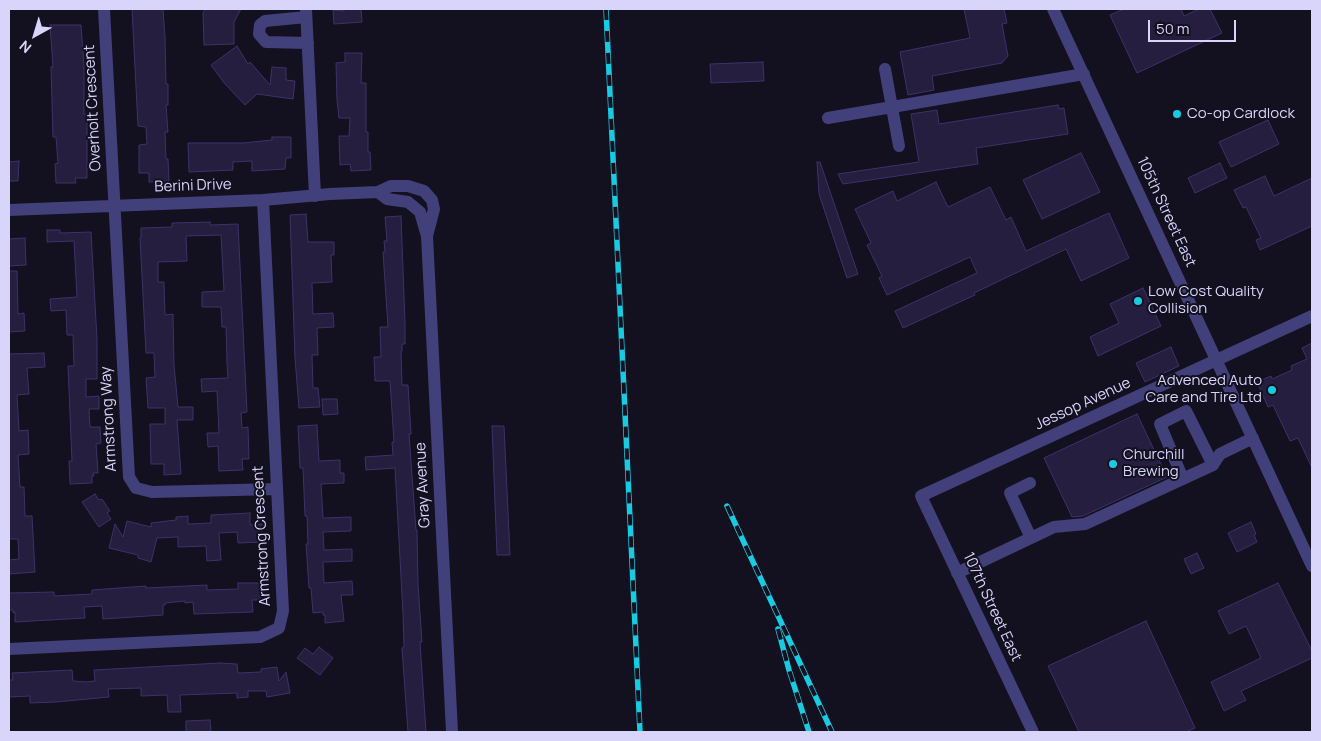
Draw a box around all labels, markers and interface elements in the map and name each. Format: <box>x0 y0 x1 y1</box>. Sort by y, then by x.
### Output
north arrow <box>10 10 60 60</box>
scale bar <box>1151 10 1238 42</box>
text: 50 m <box>1156 18 1190 39</box>
text: N <box>15 36 35 58</box>
street label: Overholt Crescent <box>81 44 105 172</box>
place label: Co-op Cardlock <box>1187 105 1295 123</box>
marker: Co-op Cardlock <box>1171 108 1183 120</box>
street label: 105th Street East <box>1133 154 1199 270</box>
street label: Berini Drive <box>154 176 232 196</box>
place label: Low Cost Quality Collision <box>1148 283 1264 318</box>
marker: Low Cost Quality Collision <box>1132 295 1144 307</box>
street label: Armstrong Way <box>97 366 121 472</box>
place label: Advenced Auto Care and Tire Ltd <box>1145 372 1262 407</box>
street label: Jessop Avenue <box>1032 374 1134 434</box>
marker: Advenced Auto Care and Tire Ltd <box>1266 384 1278 396</box>
street label: Gray Avenue <box>412 442 434 528</box>
place label: Churchill Brewing <box>1123 446 1185 481</box>
marker: Churchill Brewing <box>1107 458 1119 470</box>
street label: Armstrong Crescent <box>249 465 275 607</box>
street label: 107th Street East <box>959 550 1025 664</box>

